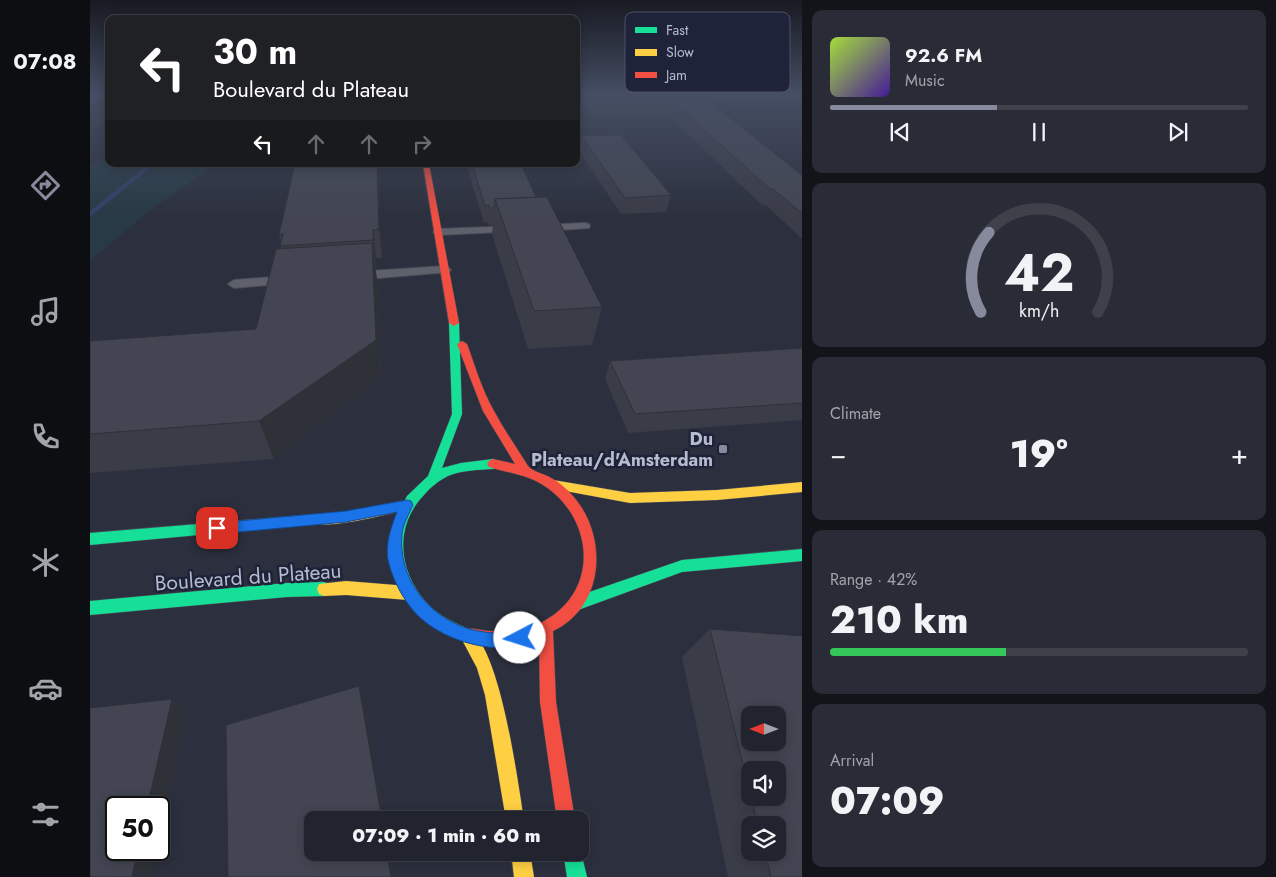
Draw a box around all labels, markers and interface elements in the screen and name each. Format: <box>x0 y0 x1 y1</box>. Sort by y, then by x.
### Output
legend <box>625 12 790 92</box>
text: Fast <box>666 20 689 40</box>
text: 30 m <box>213 27 297 77</box>
icon: left <box>130 35 195 100</box>
text: Slow <box>666 42 694 62</box>
text: 92.6 FM <box>905 42 982 69</box>
text: 07:08 <box>13 45 77 77</box>
text: Jam <box>664 65 687 85</box>
text: Music <box>905 69 945 92</box>
text: Boulevard du Plateau <box>213 73 409 105</box>
icon: previous <box>886 118 914 146</box>
icon: pause <box>1025 118 1053 146</box>
icon: next <box>1164 118 1192 146</box>
icon: left <box>249 130 277 158</box>
icon: ahead <box>302 130 330 158</box>
icon: ahead <box>355 130 383 158</box>
icon: right <box>408 130 436 158</box>
icon: directions <box>28 168 63 203</box>
text: 42 <box>1004 235 1074 311</box>
icon: music <box>28 294 63 329</box>
text: km/h <box>1019 298 1059 324</box>
text: Climate <box>830 402 881 425</box>
icon: phone <box>28 419 63 454</box>
place label: Du Plateau/d'Amsterdam <box>531 426 713 473</box>
text: 19° <box>1010 426 1068 481</box>
text: − <box>830 434 847 475</box>
text: + <box>1231 434 1248 475</box>
marker: Du Plateau/d'Amsterdam <box>717 443 729 455</box>
pin <box>196 507 238 549</box>
icon: arrive <box>203 514 231 542</box>
icon: climate <box>28 545 63 580</box>
street label: Boulevard du Plateau <box>154 556 342 598</box>
text: Range · 42% <box>830 568 917 591</box>
text: 210 km <box>830 592 968 647</box>
position arrow <box>493 611 545 663</box>
icon: car <box>28 671 63 706</box>
north arrow <box>741 706 786 751</box>
map controls <box>741 706 786 861</box>
text: Arrival <box>830 749 874 772</box>
button: sound <box>741 761 786 806</box>
text: 07:09 <box>830 773 945 828</box>
speed limit sign: 50 <box>105 796 170 861</box>
icon: filters <box>28 797 63 832</box>
button: layers <box>741 816 786 861</box>
text: 07:09 · 1 min · 60 m <box>352 822 541 849</box>

